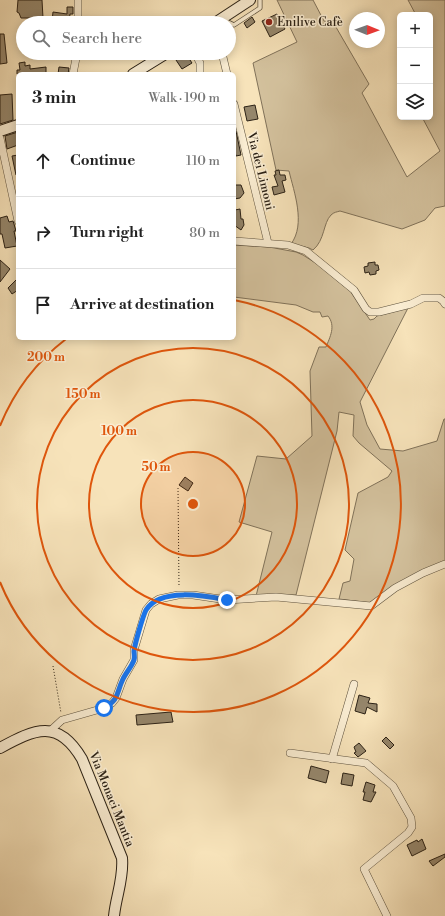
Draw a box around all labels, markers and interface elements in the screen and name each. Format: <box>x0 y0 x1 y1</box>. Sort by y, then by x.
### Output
north arrow <box>349 12 385 48</box>
map controls <box>397 12 433 120</box>
button: + <box>397 12 433 48</box>
place label: Enilive Cafè <box>277 15 343 30</box>
search box <box>16 16 236 60</box>
marker: Enilive Cafè <box>264 17 274 27</box>
icon: search <box>30 27 52 49</box>
text: Search here <box>62 29 142 48</box>
button: − <box>397 48 433 84</box>
button: layers <box>397 84 433 120</box>
text: 3 min <box>32 87 76 109</box>
text: Walk · 190 m <box>149 90 220 106</box>
street label: Via dei Limoni <box>243 130 277 212</box>
icon: ahead <box>32 150 54 172</box>
text: Continue <box>70 151 135 170</box>
text: 110 m <box>186 153 220 169</box>
icon: right <box>32 222 54 244</box>
text: Turn right <box>70 223 144 242</box>
text: 80 m <box>189 225 220 241</box>
icon: arrive <box>32 294 54 316</box>
text: Arrive at destination <box>70 295 214 314</box>
text: 200 m <box>27 350 65 365</box>
text: 150 m <box>66 387 100 402</box>
text: 100 m <box>101 424 137 439</box>
text: 50 m <box>141 460 171 475</box>
centre of rings <box>186 497 200 511</box>
route end <box>218 591 236 609</box>
route start <box>95 699 113 717</box>
street label: Via Monaci Mantia <box>85 748 138 850</box>

